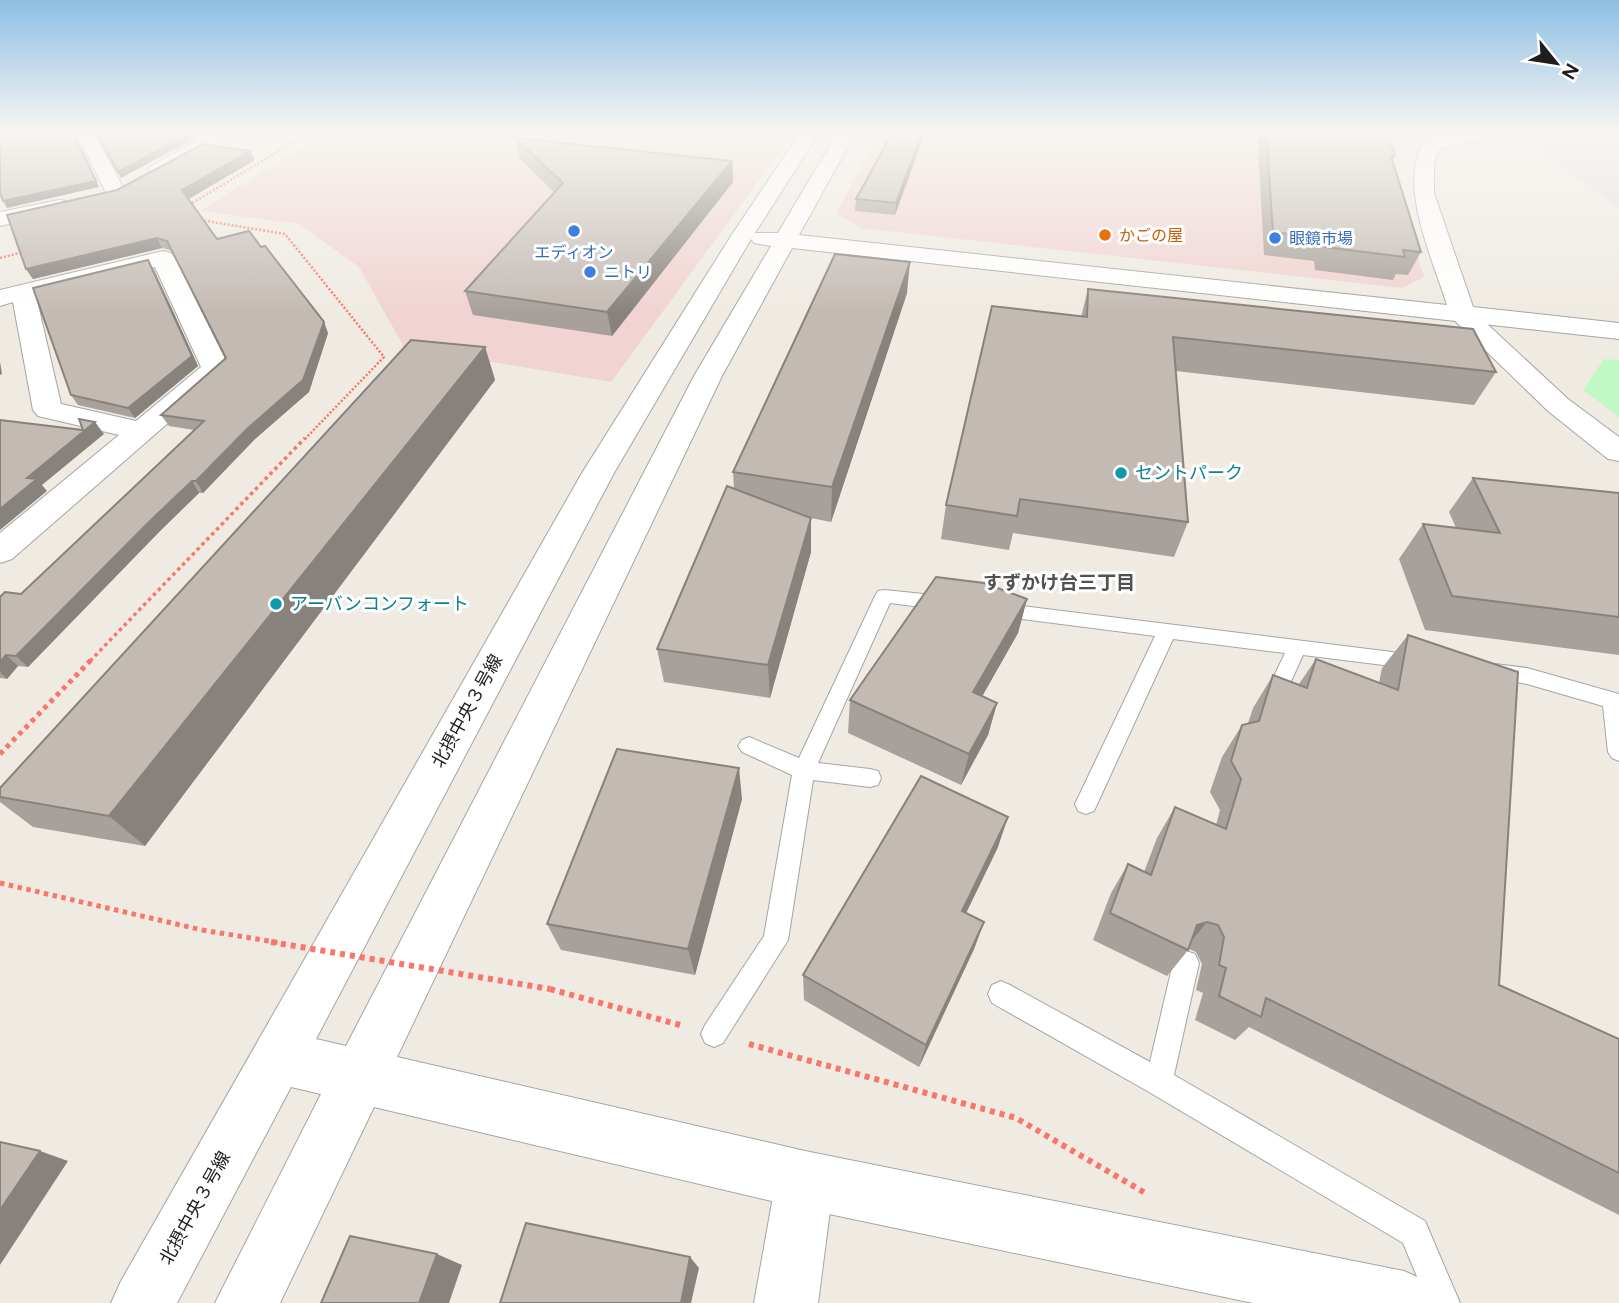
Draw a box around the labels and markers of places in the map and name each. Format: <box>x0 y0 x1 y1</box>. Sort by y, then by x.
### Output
marker: エディオン <box>566 223 582 239</box>
place label: かごの屋 <box>1119 226 1183 245</box>
marker: かごの屋 <box>1097 227 1113 243</box>
place label: 眼鏡市場 <box>1289 229 1353 248</box>
marker: 眼鏡市場 <box>1267 230 1283 246</box>
place label: エディオン <box>535 243 613 262</box>
place label: ニトリ <box>604 263 652 282</box>
marker: ニトリ <box>582 264 598 280</box>
place label: セントパーク <box>1135 462 1243 484</box>
marker: セントパーク <box>1113 465 1129 481</box>
place label: アーバンコンフォート <box>290 593 469 615</box>
marker: アーバンコンフォート <box>268 596 284 612</box>

